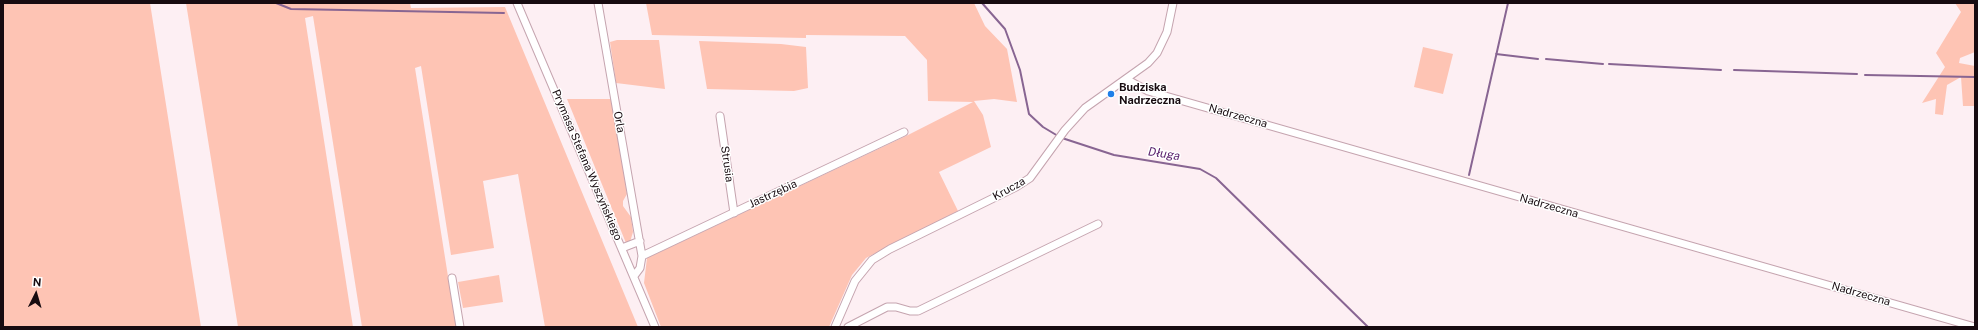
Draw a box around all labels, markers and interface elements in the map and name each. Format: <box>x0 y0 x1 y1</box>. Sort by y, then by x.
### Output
place label: Budziska Nadrzeczna <box>1119 81 1181 107</box>
street label: Prymasa Stefana Wyszyńskiego <box>549 88 625 242</box>
marker: Budziska Nadrzeczna <box>1106 89 1116 99</box>
street label: Nadrzeczna <box>1207 101 1269 131</box>
street label: Orla <box>611 110 627 134</box>
water label: Długa <box>1147 144 1181 164</box>
street label: Strusia <box>718 145 736 183</box>
street label: Krucza <box>990 175 1028 203</box>
street label: Jastrzębia <box>747 177 799 211</box>
street label: Nadrzeczna <box>1518 191 1580 221</box>
north arrow <box>16 274 56 314</box>
text: N <box>32 276 42 288</box>
street label: Nadrzeczna <box>1830 279 1892 309</box>

